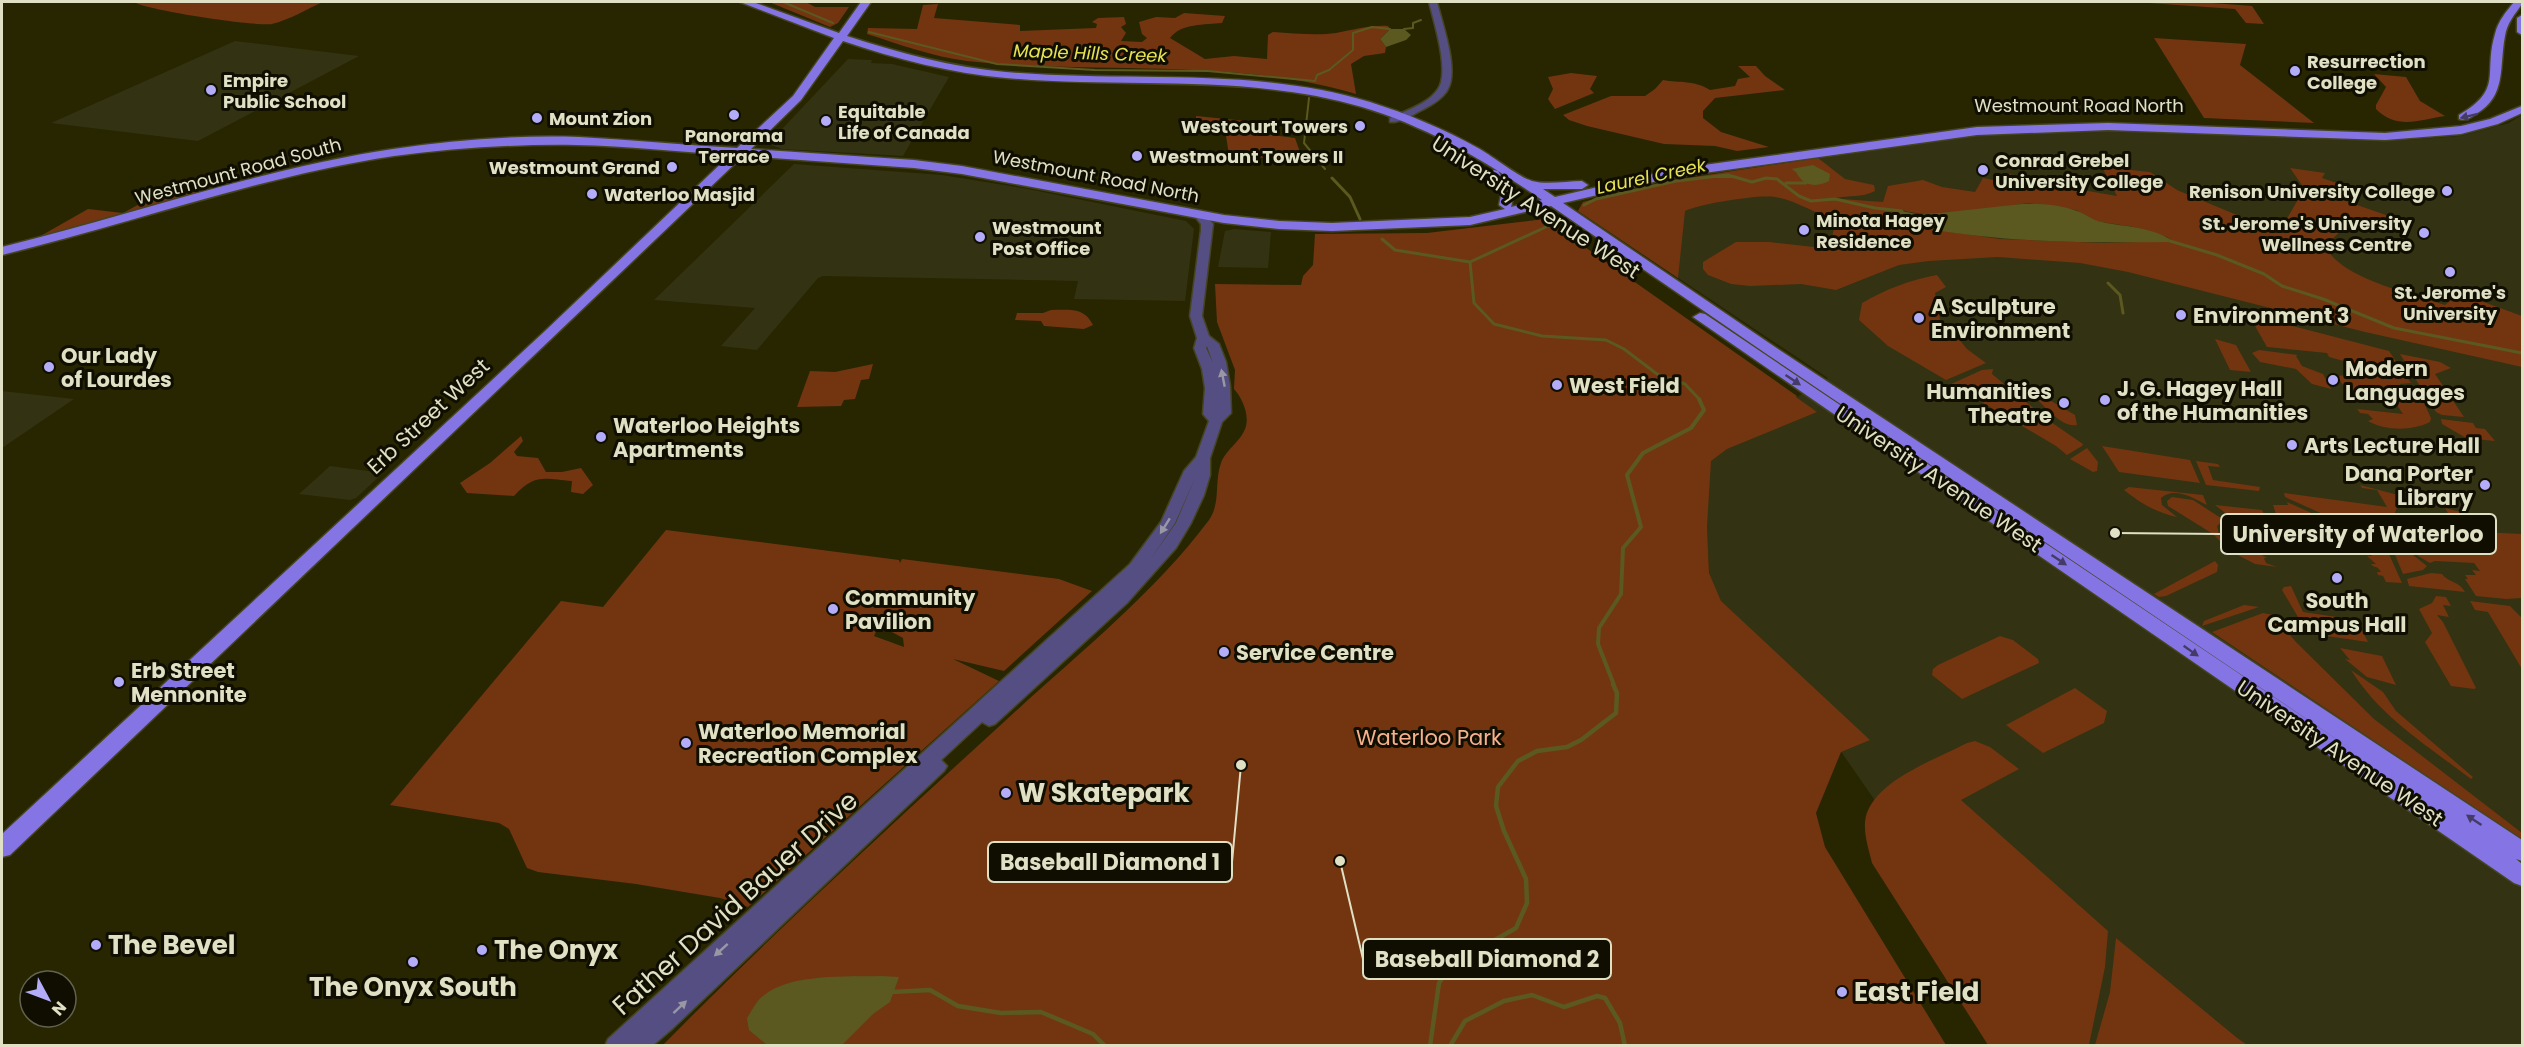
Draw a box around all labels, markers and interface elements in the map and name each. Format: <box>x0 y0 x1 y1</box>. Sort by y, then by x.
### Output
water label: Maple Hills Creek <box>1013 38 1168 68</box>
place label: Resurrection College <box>2307 49 2426 95</box>
marker: Resurrection College <box>2288 64 2302 78</box>
place label: Empire Public School <box>223 68 346 114</box>
marker: Empire Public School <box>204 83 218 97</box>
street label: Westmount Road North <box>1974 93 2184 118</box>
place label: Equitable Life of Canada <box>838 99 970 145</box>
place label: Mount Zion <box>549 106 652 131</box>
marker: Panorama Terrace <box>727 108 741 122</box>
marker: Mount Zion <box>530 111 544 125</box>
one-way arrow <box>2460 111 2478 121</box>
marker: Equitable Life of Canada <box>819 114 833 128</box>
place label: Westcourt Towers <box>1181 114 1348 139</box>
marker: Westcourt Towers <box>1353 119 1367 133</box>
place label: Panorama Terrace <box>685 123 783 169</box>
street label: University Avenue West <box>1426 129 1646 285</box>
street label: Westmount Road South <box>132 131 344 211</box>
street label: Westmount Road North <box>991 144 1201 208</box>
place label: Westmount Towers II <box>1149 144 1343 169</box>
place label: Conrad Grebel University College <box>1995 148 2163 194</box>
marker: Westmount Towers II <box>1130 149 1144 163</box>
water label: Laurel Creek <box>1594 152 1709 200</box>
place label: Westmount Grand <box>489 155 660 180</box>
marker: Westmount Grand <box>665 160 679 174</box>
marker: Conrad Grebel University College <box>1976 163 1990 177</box>
place label: Renison University College <box>2189 179 2435 204</box>
place label: Waterloo Masjid <box>604 182 755 207</box>
marker: Renison University College <box>2440 184 2454 198</box>
marker: Waterloo Masjid <box>585 187 599 201</box>
place label: Minota Hagey Residence <box>1816 208 1945 254</box>
place label: St. Jerome's University Wellness Centre <box>2202 211 2413 257</box>
place label: Westmount Post Office <box>992 215 1101 261</box>
marker: Minota Hagey Residence <box>1797 223 1811 237</box>
marker: St. Jerome's University Wellness Centre <box>2417 226 2431 240</box>
marker: Westmount Post Office <box>973 230 987 244</box>
marker: St. Jerome's University <box>2443 265 2457 279</box>
place label: St. Jerome's University <box>2394 280 2506 326</box>
place label: A Sculpture Environment <box>1931 292 2070 345</box>
place label: Environment 3 <box>2193 301 2349 330</box>
marker: Environment 3 <box>2174 308 2188 322</box>
marker: A Sculpture Environment <box>1912 311 1926 325</box>
place label: Our Lady of Lourdes <box>61 341 172 394</box>
street label: Erb Street West <box>360 352 496 480</box>
place label: Modern Languages <box>2345 354 2465 407</box>
marker: Our Lady of Lourdes <box>42 360 56 374</box>
one-way arrow <box>1218 368 1227 387</box>
place label: West Field <box>1569 371 1680 400</box>
marker: Modern Languages <box>2326 373 2340 387</box>
place label: J. G. Hagey Hall of the Humanities <box>2117 374 2308 427</box>
one-way arrow <box>1785 375 1802 386</box>
place label: Humanities Theatre <box>1926 377 2052 430</box>
marker: West Field <box>1550 378 1564 392</box>
marker: J. G. Hagey Hall of the Humanities <box>2098 393 2112 407</box>
marker: Humanities Theatre <box>2057 396 2071 410</box>
street label: University Avenue West <box>1830 399 2048 559</box>
place label: Waterloo Heights Apartments <box>613 411 800 464</box>
marker: Waterloo Heights Apartments <box>594 430 608 444</box>
place label: Arts Lecture Hall <box>2304 431 2480 460</box>
marker: Arts Lecture Hall <box>2285 438 2299 452</box>
place label: Dana Porter Library <box>2345 459 2474 512</box>
marker: Dana Porter Library <box>2478 478 2492 492</box>
callout: University of Waterloo <box>2221 514 2496 554</box>
one-way arrow <box>1160 518 1171 535</box>
text: University of Waterloo <box>2233 519 2483 550</box>
one-way arrow <box>2051 554 2067 566</box>
marker: South Campus Hall <box>2330 571 2344 585</box>
place label: Community Pavilion <box>845 583 976 636</box>
place label: South Campus Hall <box>2267 586 2407 639</box>
marker: Community Pavilion <box>826 602 840 616</box>
place label: Service Centre <box>1236 638 1394 667</box>
marker: Service Centre <box>1217 645 1231 659</box>
one-way arrow <box>2182 645 2198 657</box>
place label: Erb Street Mennonite <box>131 656 247 709</box>
street label: University Avenue West <box>2231 673 2449 833</box>
marker: Erb Street Mennonite <box>112 675 126 689</box>
place label: Waterloo Memorial Recreation Complex <box>698 717 918 770</box>
park label: Waterloo Park <box>1356 723 1502 752</box>
marker: Waterloo Memorial Recreation Complex <box>679 736 693 750</box>
place label: W Skatepark <box>1018 775 1190 811</box>
street label: Father David Bauer Drive <box>604 783 866 1023</box>
marker: W Skatepark <box>999 786 1013 800</box>
one-way arrow <box>2466 814 2482 825</box>
callout: Baseball Diamond 1 <box>988 842 1232 882</box>
text: Baseball Diamond 1 <box>1000 847 1220 878</box>
place label: The Bevel <box>108 927 236 963</box>
place label: The Onyx <box>494 932 619 968</box>
marker: The Bevel <box>89 938 103 952</box>
callout: Baseball Diamond 2 <box>1363 939 1611 979</box>
marker: The Onyx <box>475 943 489 957</box>
one-way arrow <box>714 943 729 956</box>
text: Baseball Diamond 2 <box>1375 944 1599 975</box>
marker: The Onyx South <box>406 955 420 969</box>
north arrow <box>18 969 78 1029</box>
place label: The Onyx South <box>309 969 517 1005</box>
place label: East Field <box>1854 974 1980 1010</box>
marker: East Field <box>1835 985 1849 999</box>
text: N <box>46 996 72 1021</box>
one-way arrow <box>673 1000 688 1014</box>

